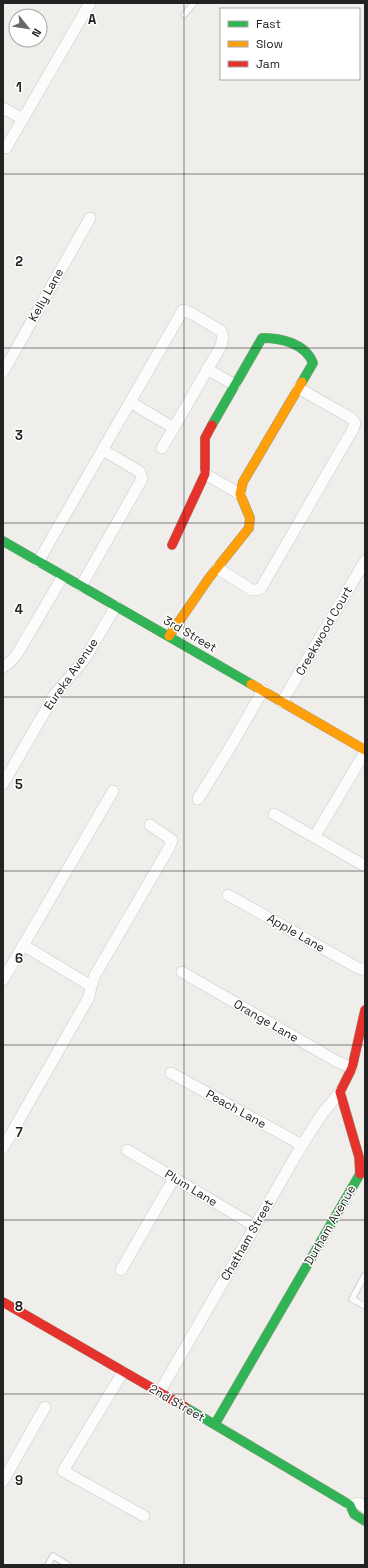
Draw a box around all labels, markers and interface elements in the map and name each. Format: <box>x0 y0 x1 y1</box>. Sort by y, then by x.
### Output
north arrow <box>8 8 48 48</box>
legend <box>220 8 360 80</box>
text: A <box>88 11 97 28</box>
text: Fast <box>256 16 281 32</box>
text: N <box>29 26 45 40</box>
text: Slow <box>256 36 283 52</box>
text: Jam <box>256 56 280 72</box>
text: 1 <box>16 79 22 96</box>
text: 2 <box>15 253 23 270</box>
street label: Kelly Lane <box>25 266 67 324</box>
text: 3 <box>15 427 23 444</box>
street label: Creekwood Court <box>292 584 356 678</box>
text: 4 <box>15 601 23 618</box>
street label: 3rd Street <box>160 612 220 656</box>
street label: Eureka Avenue <box>40 635 102 713</box>
text: 5 <box>15 776 23 793</box>
street label: Apple Lane <box>264 910 328 956</box>
text: 6 <box>15 950 23 967</box>
street label: Orange Lane <box>231 996 301 1046</box>
street label: Peach Lane <box>203 1086 269 1132</box>
text: 7 <box>15 1124 23 1141</box>
street label: Plum Lane <box>162 1166 220 1210</box>
street label: Durham Avenue <box>301 1182 359 1268</box>
street label: Chatham Street <box>217 1196 277 1284</box>
text: 8 <box>15 1298 23 1315</box>
street label: 2nd Street <box>146 1381 208 1425</box>
text: 9 <box>15 1472 23 1489</box>

